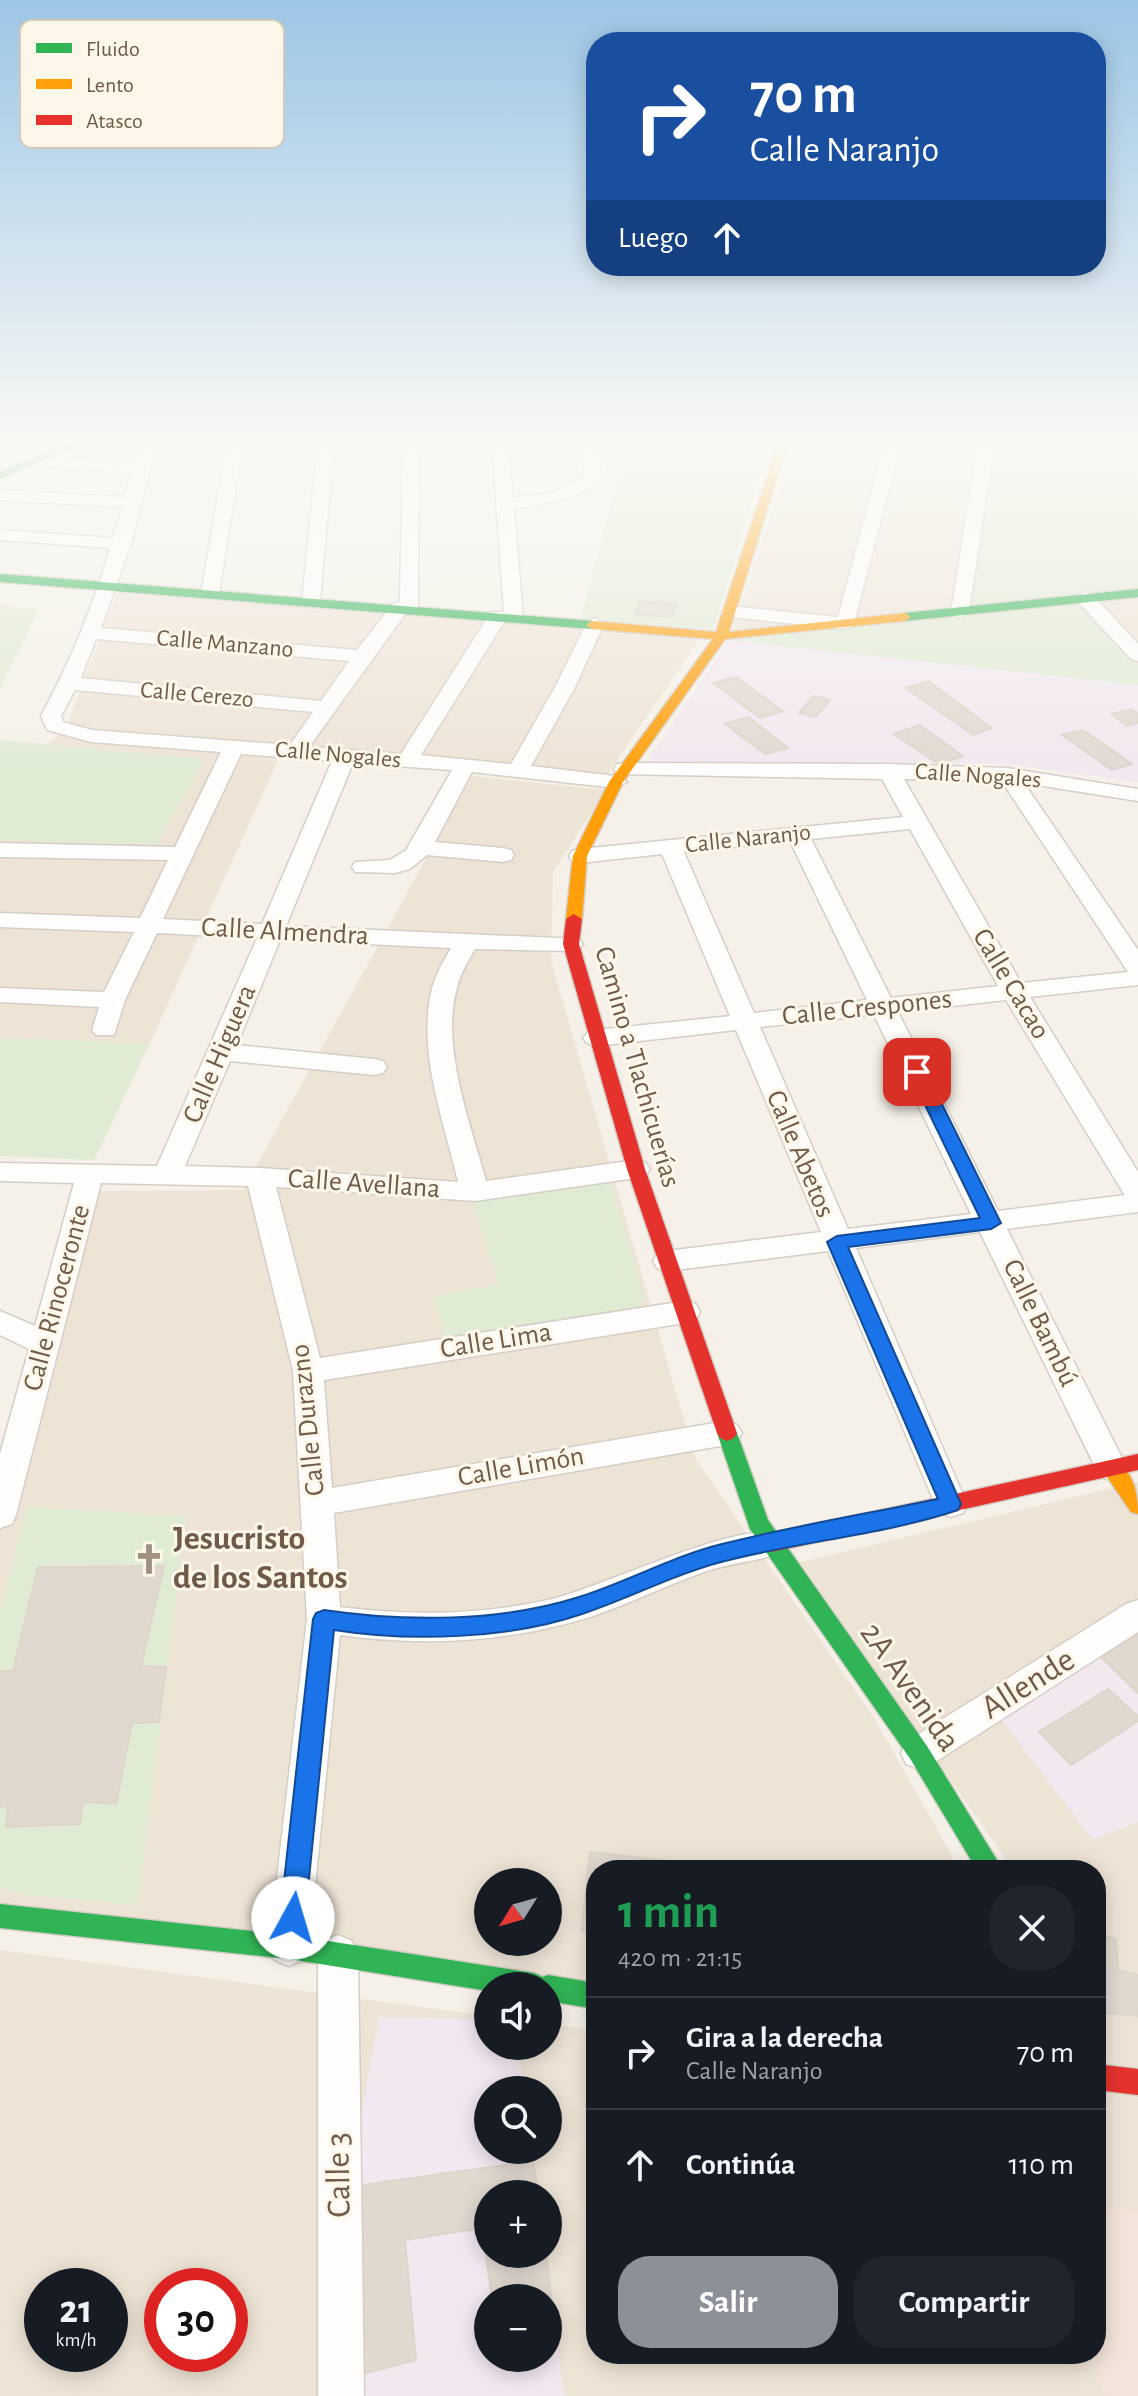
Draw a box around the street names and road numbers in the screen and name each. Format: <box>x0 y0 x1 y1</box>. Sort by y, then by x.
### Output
street label: Calle Manzano <box>156 626 294 662</box>
street label: Calle Cerezo <box>139 678 255 712</box>
street label: Calle Nogales <box>274 738 402 772</box>
street label: Calle Nogales <box>914 760 1042 792</box>
street label: Calle Naranjo <box>684 820 812 858</box>
street label: Calle Almendra <box>200 914 370 950</box>
street label: Calle Cacao <box>967 924 1055 1044</box>
street label: Camino a Tlachicuerías <box>589 943 685 1191</box>
street label: Calle Higuera <box>178 981 262 1127</box>
street label: Calle Crespones <box>781 985 953 1031</box>
street label: Calle Abetos <box>761 1086 839 1222</box>
street label: Calle Avellana <box>287 1165 441 1203</box>
street label: Calle Rinoceronte <box>19 1202 95 1394</box>
street label: Calle Bambú <box>997 1255 1083 1391</box>
street label: Calle Lima <box>438 1318 554 1364</box>
street label: Calle Durazno <box>286 1343 330 1497</box>
street label: Calle Limón <box>456 1442 586 1492</box>
street label: 2A Avenida <box>854 1616 966 1758</box>
street label: Allende <box>975 1642 1081 1726</box>
street label: Calle 3 <box>321 2132 357 2218</box>

